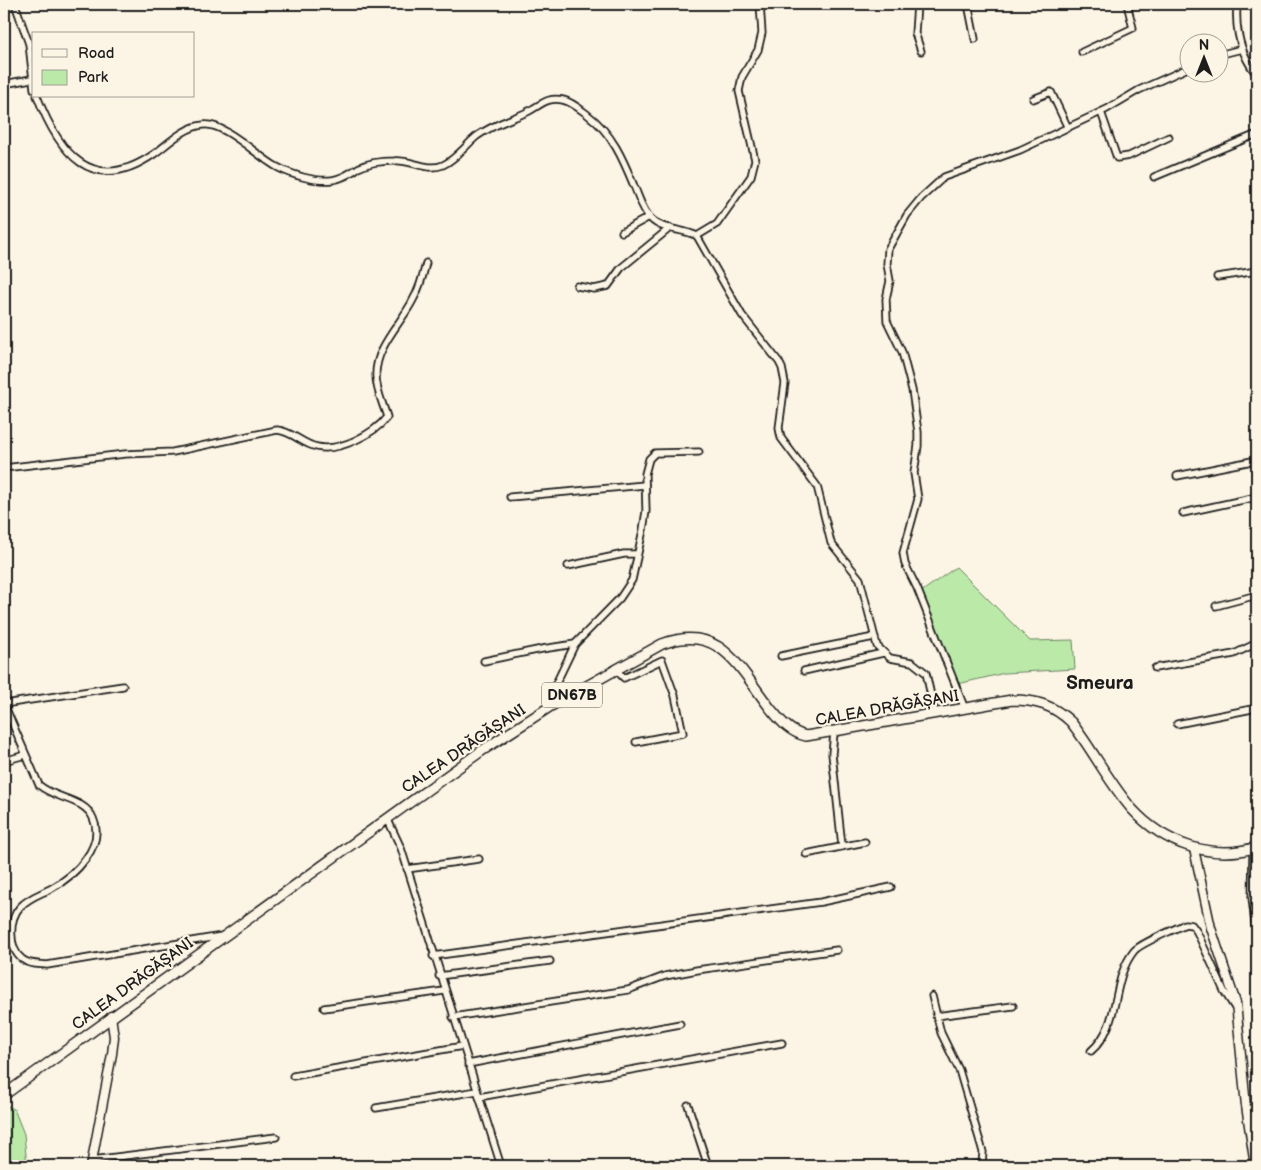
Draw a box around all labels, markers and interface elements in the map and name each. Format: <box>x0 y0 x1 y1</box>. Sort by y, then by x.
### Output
legend <box>32 32 195 98</box>
north arrow <box>1178 32 1228 82</box>
text: N <box>1199 37 1209 54</box>
text: Road <box>78 44 114 63</box>
text: Park <box>78 68 109 87</box>
district label: Smeura <box>1066 672 1134 695</box>
road number: DN67B <box>542 682 602 708</box>
street label: CALEA DRĂGĂȘANI <box>814 686 960 730</box>
street label: CALEA DRĂGĂȘANI <box>398 700 529 798</box>
street label: CALEA DRĂGĂȘANI <box>68 933 197 1035</box>

